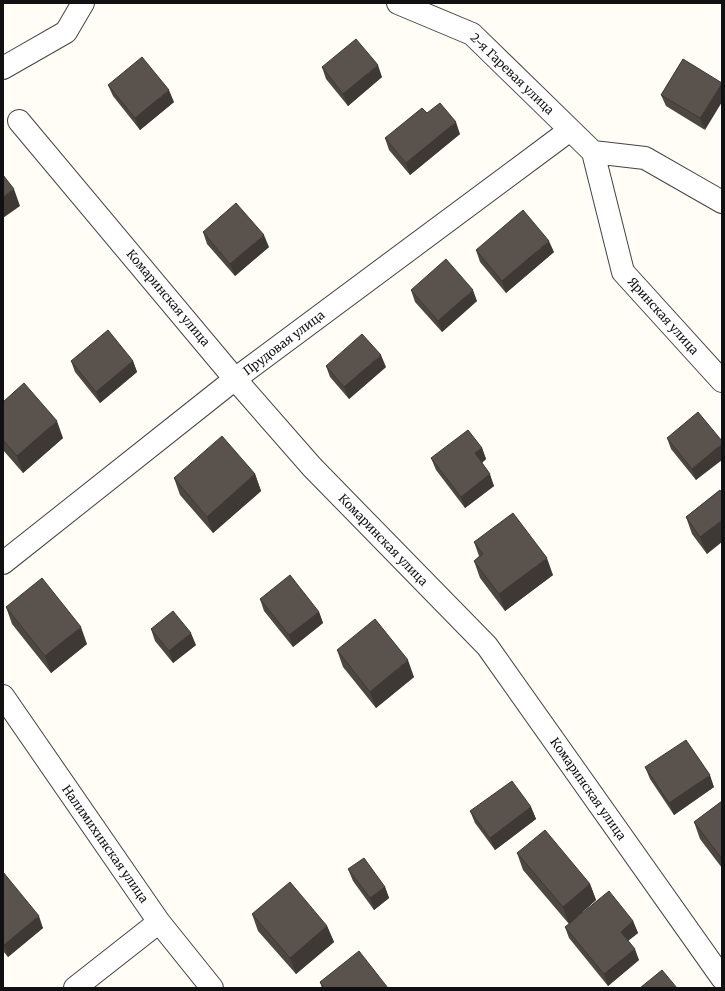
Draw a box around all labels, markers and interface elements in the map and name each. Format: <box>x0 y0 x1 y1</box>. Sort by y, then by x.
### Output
street label: 2-я Гаревая улица <box>467 30 558 118</box>
street label: Комаринская улица <box>124 246 214 350</box>
street label: Яринская улица <box>625 274 702 358</box>
street label: Прудовая улица <box>240 307 328 378</box>
street label: Комаринская улица <box>336 491 431 589</box>
street label: Комаринская улица <box>547 735 630 843</box>
street label: Налимихинская улица <box>59 782 152 906</box>

